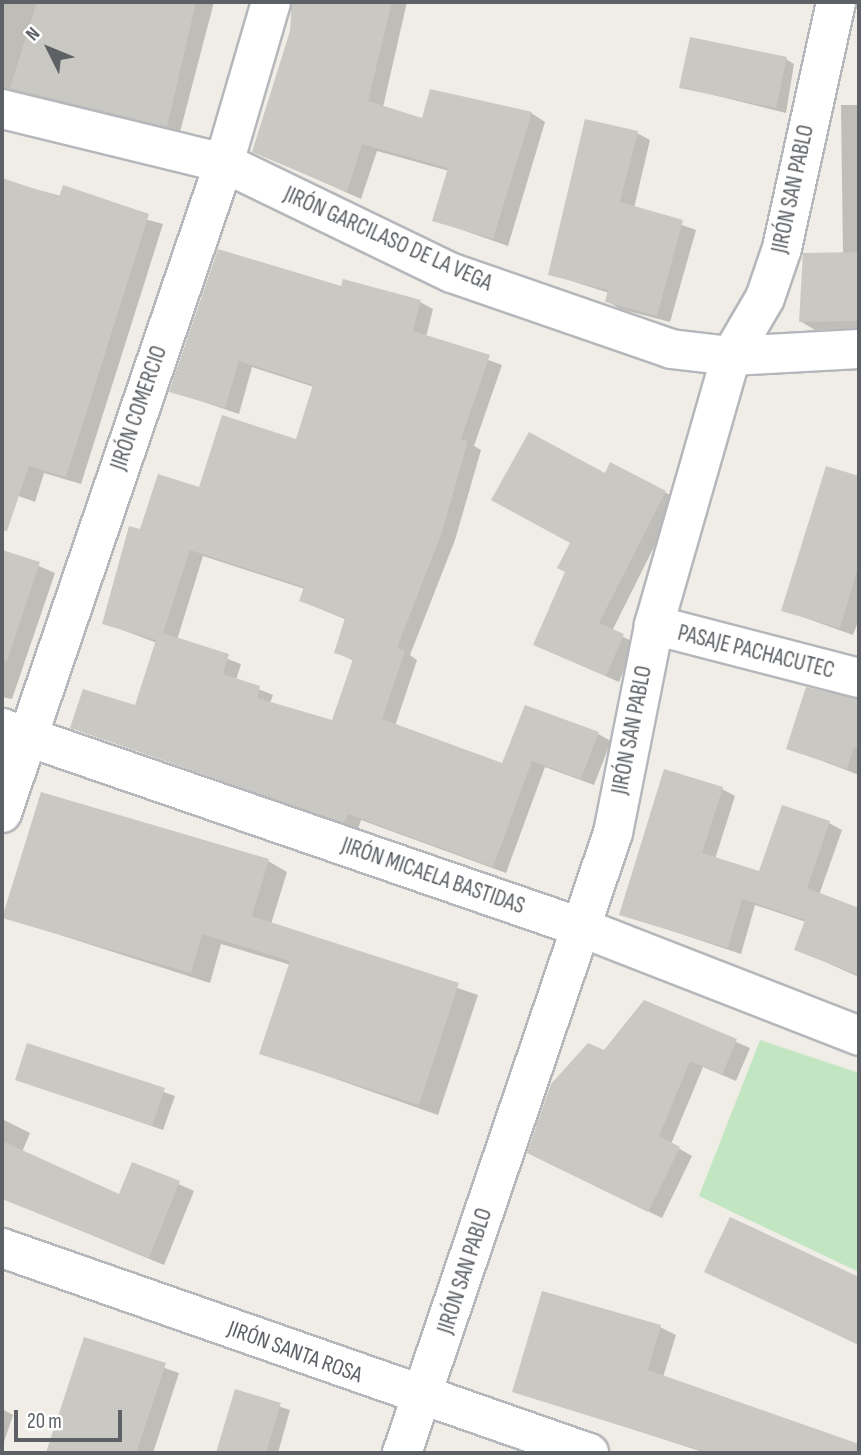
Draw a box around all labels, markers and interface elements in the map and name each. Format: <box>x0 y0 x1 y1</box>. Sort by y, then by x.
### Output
north arrow <box>14 14 84 84</box>
text: N <box>21 23 45 46</box>
street label: JIRÓN SAN PABLO <box>766 122 820 256</box>
street label: JIRÓN GARCILASO DE LA VEGA <box>280 181 496 297</box>
street label: JIRÓN COMERCIO <box>105 342 173 474</box>
street label: PASAJE PACHACUTEC <box>675 619 837 685</box>
street label: JIRÓN SAN PABLO <box>606 663 658 797</box>
street label: JIRÓN MICAELA BASTIDAS <box>338 832 528 920</box>
street label: JIRÓN SAN PABLO <box>432 1205 498 1337</box>
street label: JIRÓN SANTA ROSA <box>224 1315 366 1389</box>
scale bar <box>18 1396 126 1440</box>
text: 20 m <box>27 1409 62 1434</box>

